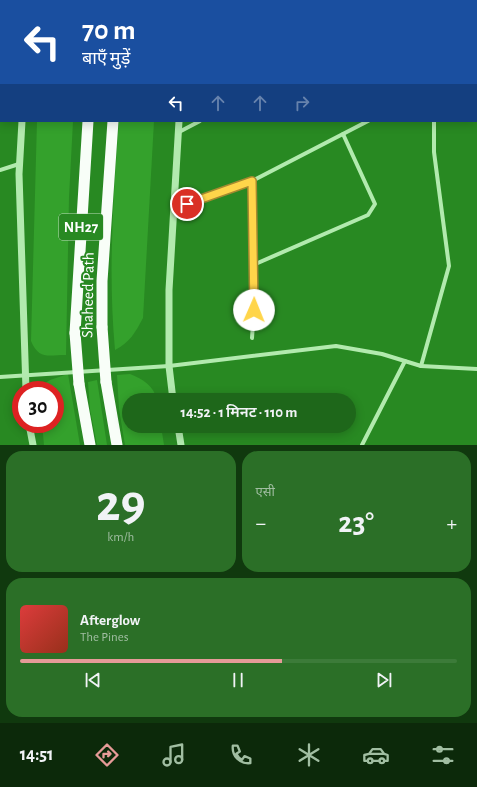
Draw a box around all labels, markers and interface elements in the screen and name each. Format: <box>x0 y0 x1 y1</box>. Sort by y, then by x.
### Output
icon: left <box>16 16 68 68</box>
text: 70 m <box>82 17 136 45</box>
text: बाएँ मुड़ें <box>82 50 130 68</box>
icon: left <box>165 92 187 114</box>
icon: ahead <box>207 92 229 114</box>
icon: ahead <box>249 92 271 114</box>
icon: right <box>291 92 313 114</box>
pin <box>170 187 204 221</box>
icon: arrive <box>176 193 198 215</box>
road number: NH27 <box>59 214 103 240</box>
street label: Shaheed Path <box>79 252 97 338</box>
position arrow <box>233 289 275 331</box>
speed limit sign: 30 <box>12 381 64 433</box>
text: 14:52 · 1 मिनट · 110 m <box>181 405 297 420</box>
text: 29 <box>96 478 146 530</box>
text: एसी <box>256 486 275 499</box>
text: 23° <box>338 508 374 538</box>
text: − <box>256 512 266 534</box>
text: + <box>446 512 457 534</box>
text: km/h <box>107 531 134 544</box>
text: Afterglow <box>80 613 140 628</box>
text: The Pines <box>80 631 129 644</box>
icon: previous <box>82 669 104 691</box>
icon: pause <box>227 669 249 691</box>
icon: next <box>373 669 395 691</box>
icon: directions <box>93 741 121 769</box>
icon: music <box>160 741 188 769</box>
icon: phone <box>227 741 255 769</box>
icon: climate <box>295 741 323 769</box>
icon: car <box>362 741 390 769</box>
icon: filters <box>429 741 457 769</box>
text: 14:51 <box>20 746 54 764</box>

